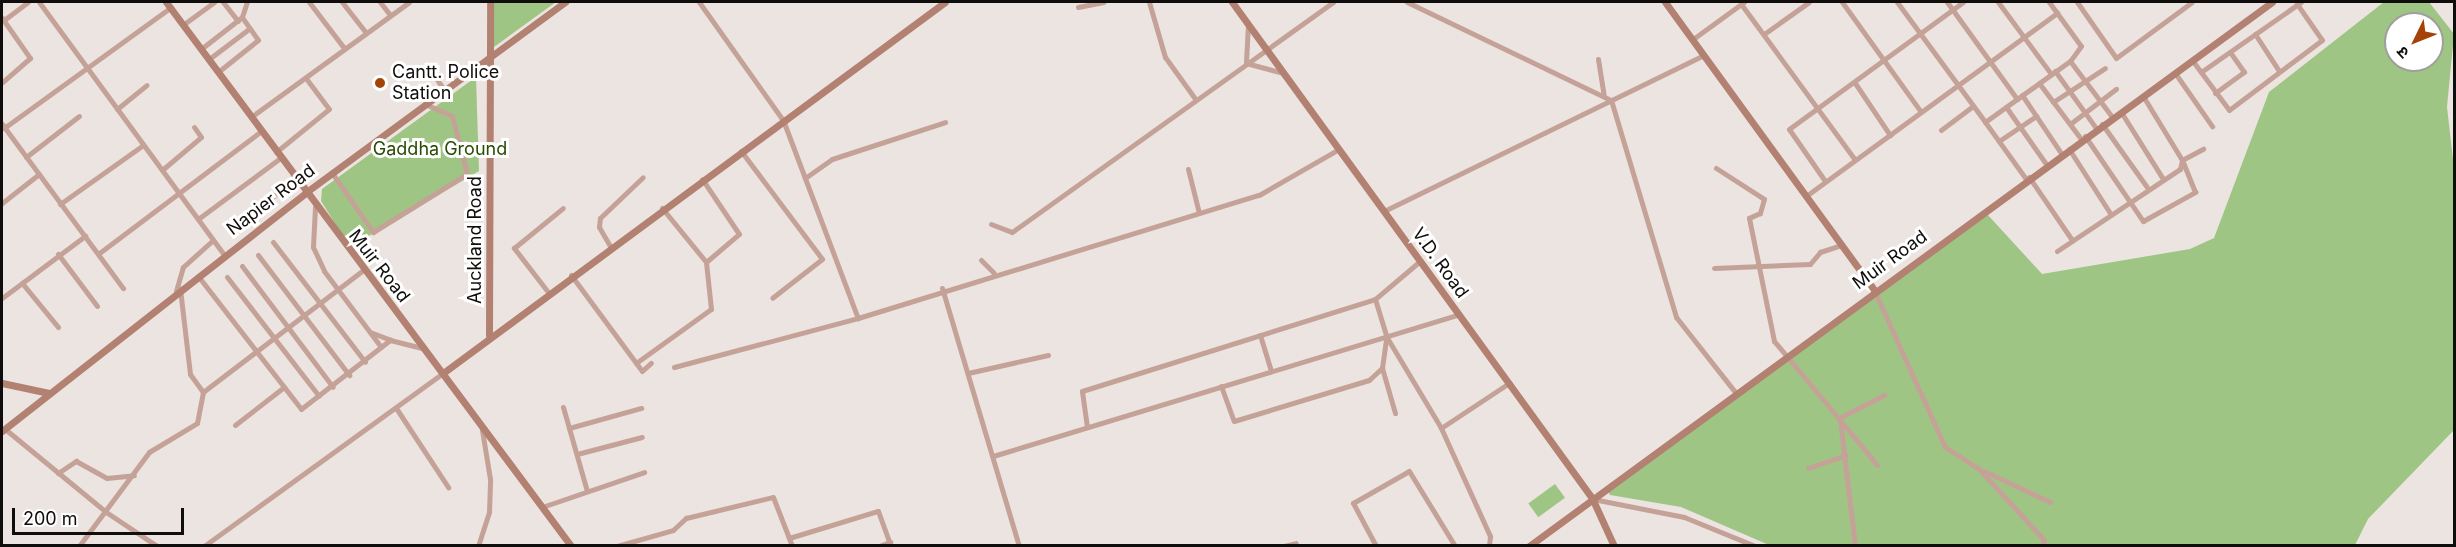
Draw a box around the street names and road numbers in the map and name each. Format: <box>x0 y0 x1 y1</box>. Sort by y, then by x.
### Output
street label: Napier Road <box>223 160 319 240</box>
street label: Auckland Road <box>464 176 486 304</box>
street label: V.D. Road <box>1407 224 1473 302</box>
street label: Muir Road <box>344 225 414 307</box>
street label: Muir Road <box>1849 226 1931 294</box>

